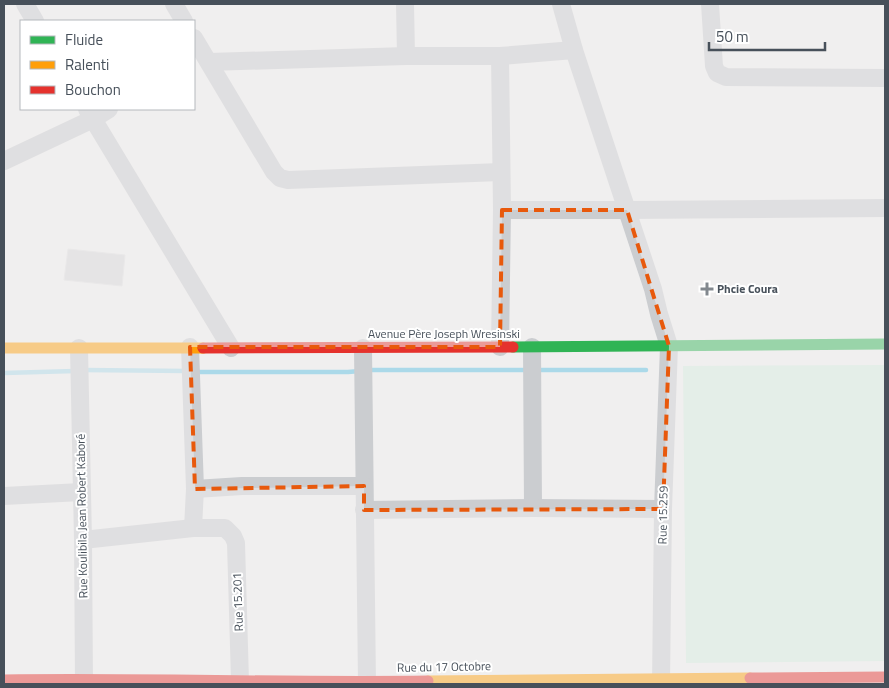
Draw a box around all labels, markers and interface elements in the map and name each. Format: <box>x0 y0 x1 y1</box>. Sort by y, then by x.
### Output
legend <box>20 20 195 110</box>
scale bar <box>709 20 825 52</box>
text: 50 m <box>716 25 749 48</box>
text: Fluide <box>65 28 103 51</box>
text: Ralenti <box>65 53 109 76</box>
text: Bouchon <box>65 78 121 101</box>
place label: Phcie Coura <box>717 279 778 298</box>
marker: Phcie Coura <box>701 283 713 295</box>
street label: Avenue Père Joseph Wresinski <box>368 324 520 343</box>
street label: Rue Koulibila Jean Robert Kaboré <box>71 434 92 599</box>
street label: Rue 15.259 <box>652 485 673 544</box>
street label: Rue 15.201 <box>227 572 248 632</box>
street label: Rue du 17 Octobre <box>397 656 491 677</box>

